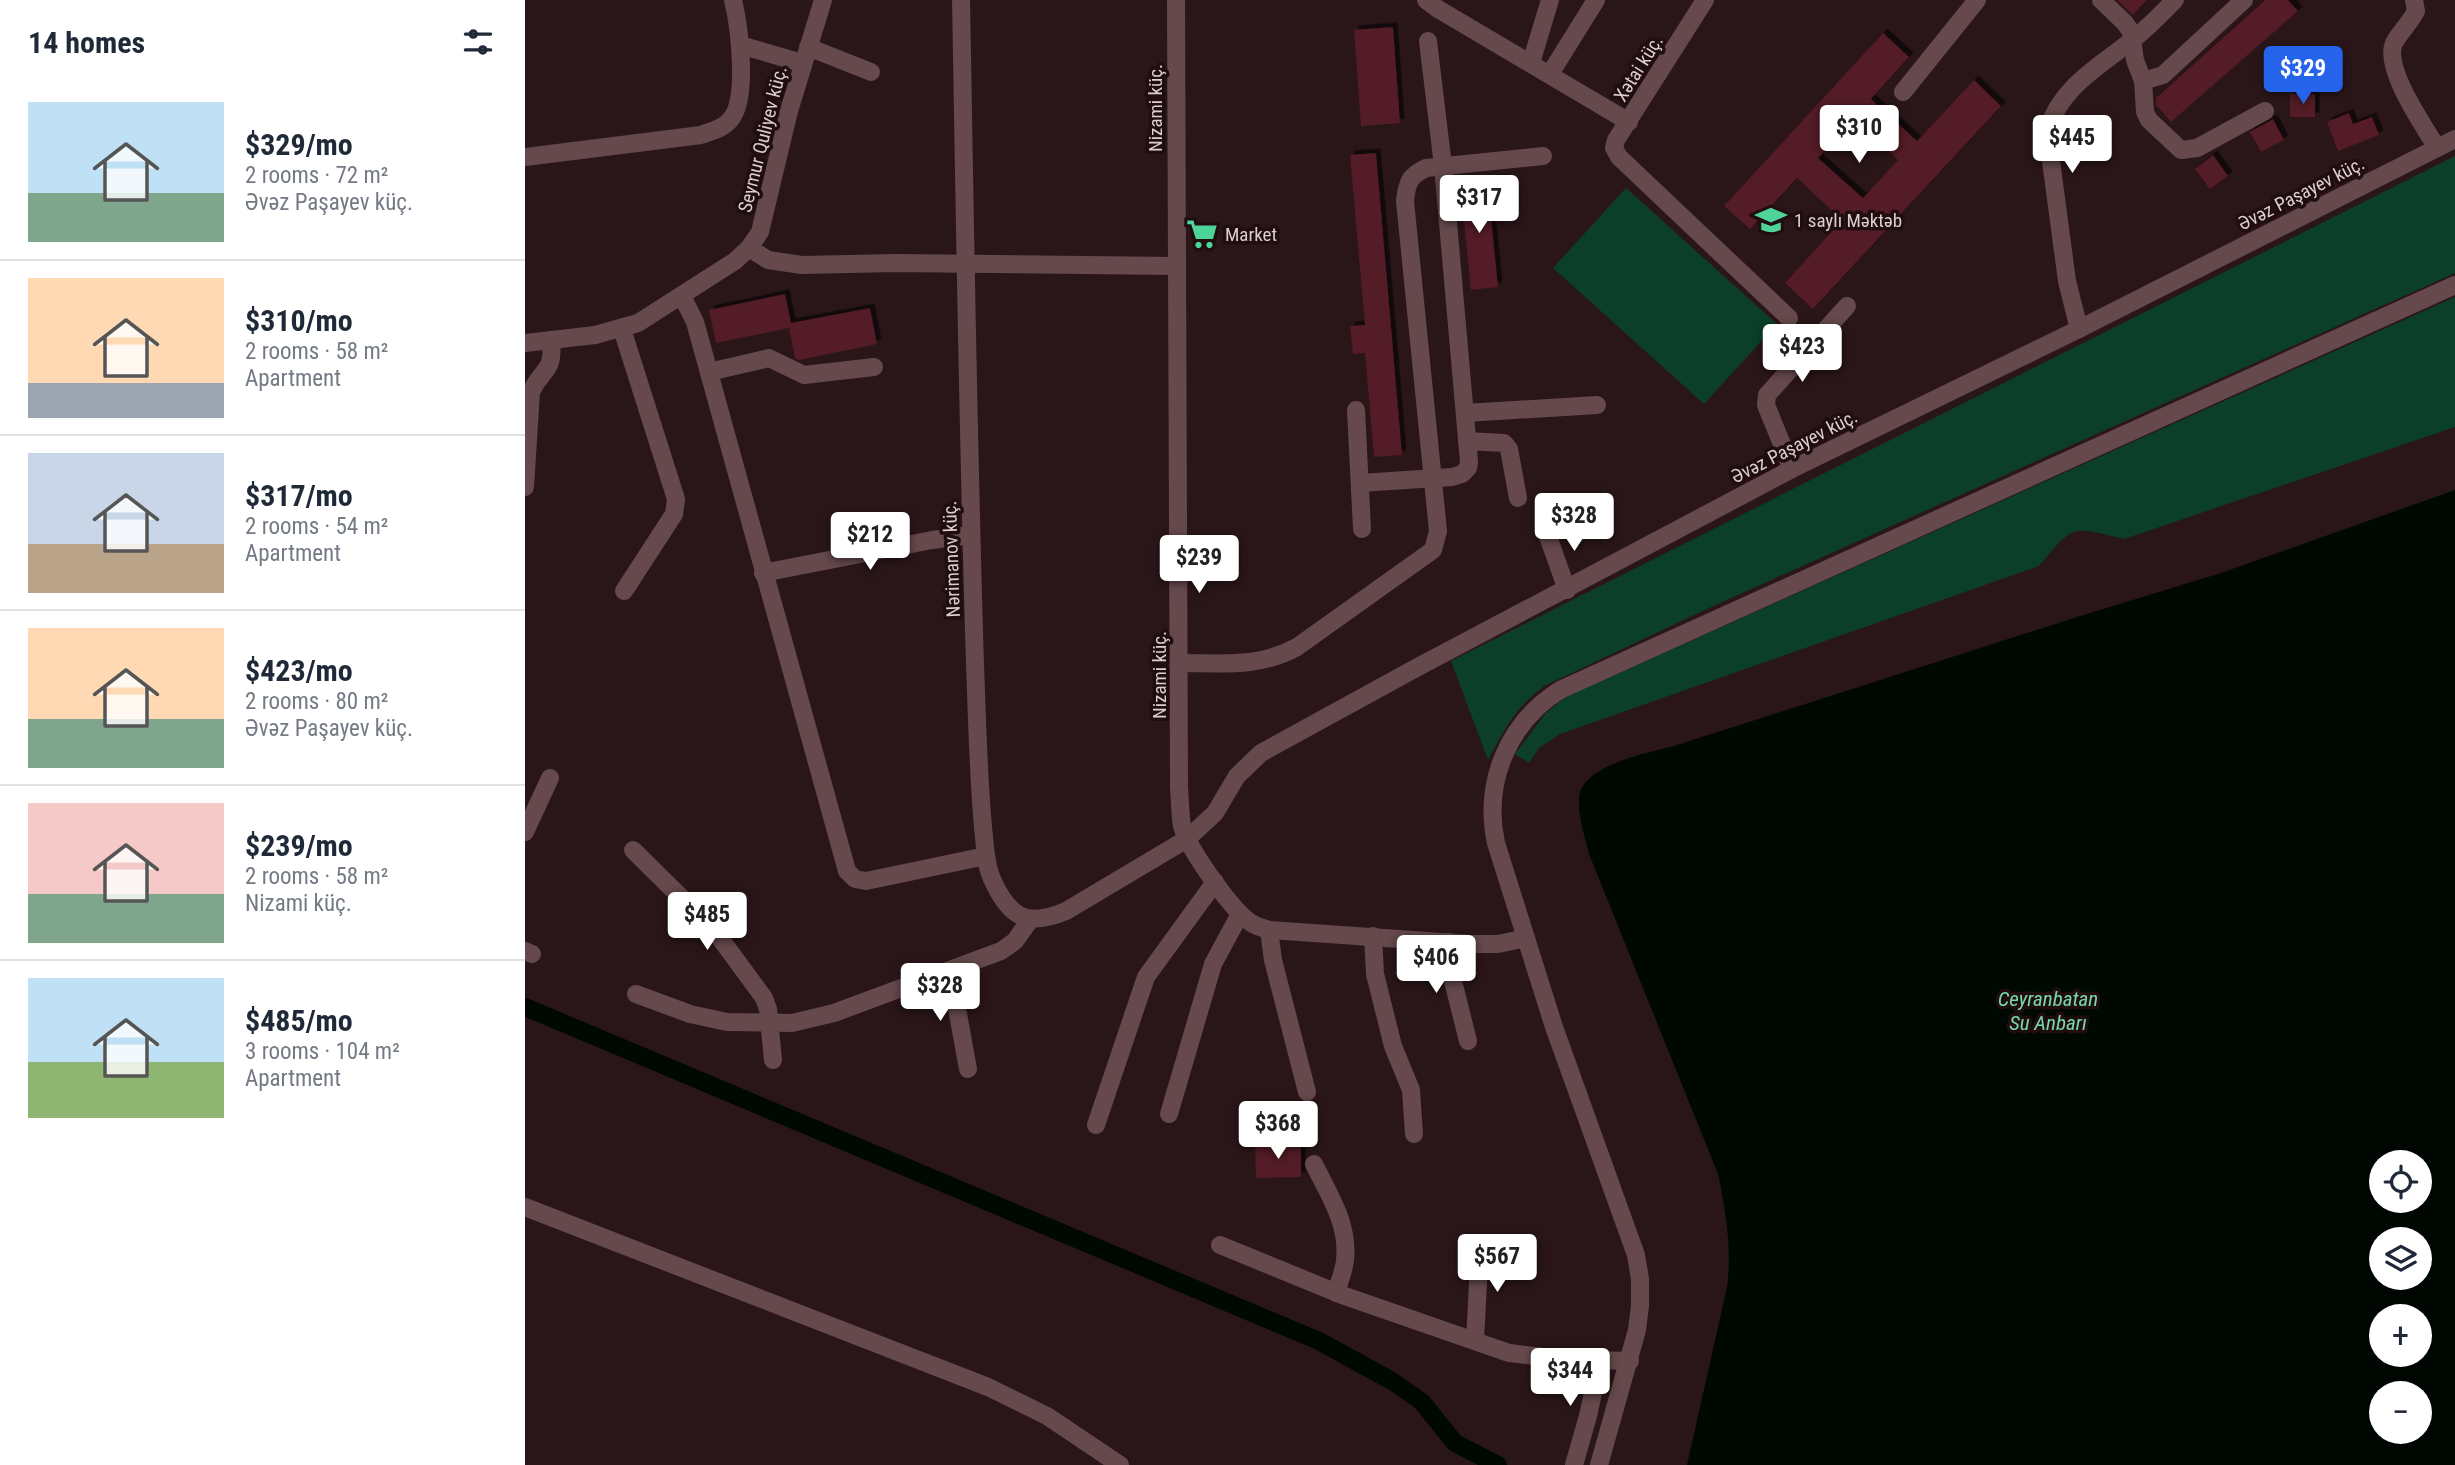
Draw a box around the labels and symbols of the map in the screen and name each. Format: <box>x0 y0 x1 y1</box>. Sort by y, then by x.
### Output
street label: Xətai küç. <box>1609 31 1668 106</box>
pin: $329 <box>2262 46 2344 106</box>
street label: Seymur Quliyev küç. <box>733 64 792 215</box>
street label: Nizami küç. <box>1144 64 1167 152</box>
pin: $310 <box>1818 106 1900 165</box>
pin: $445 <box>2031 116 2113 175</box>
street label: Əvəz Paşayev küç. <box>2234 152 2368 235</box>
pin: $317 <box>1438 176 1520 235</box>
school or university icon: 1 saylı Məktəb <box>1754 203 1788 237</box>
place label: 1 saylı Məktəb <box>1794 209 1902 232</box>
supermarket icon: Market <box>1185 217 1219 251</box>
place label: Market <box>1225 223 1277 246</box>
pin: $423 <box>1761 324 1843 384</box>
street label: Əvəz Paşayev küç. <box>1727 405 1861 488</box>
pin: $328 <box>1533 494 1615 553</box>
street label: Nərimanov küç. <box>938 500 965 618</box>
pin: $212 <box>829 512 911 572</box>
pin: $239 <box>1158 536 1240 595</box>
street label: Nizami küç. <box>1148 631 1171 719</box>
pin: $485 <box>666 892 748 952</box>
pin: $406 <box>1395 936 1477 995</box>
pin: $328 <box>899 964 981 1023</box>
water label: Ceyranbatan Su Anbarı <box>1998 987 2098 1035</box>
pin: $368 <box>1237 1102 1319 1161</box>
pin: $567 <box>1456 1234 1538 1294</box>
pin: $344 <box>1529 1348 1611 1408</box>

